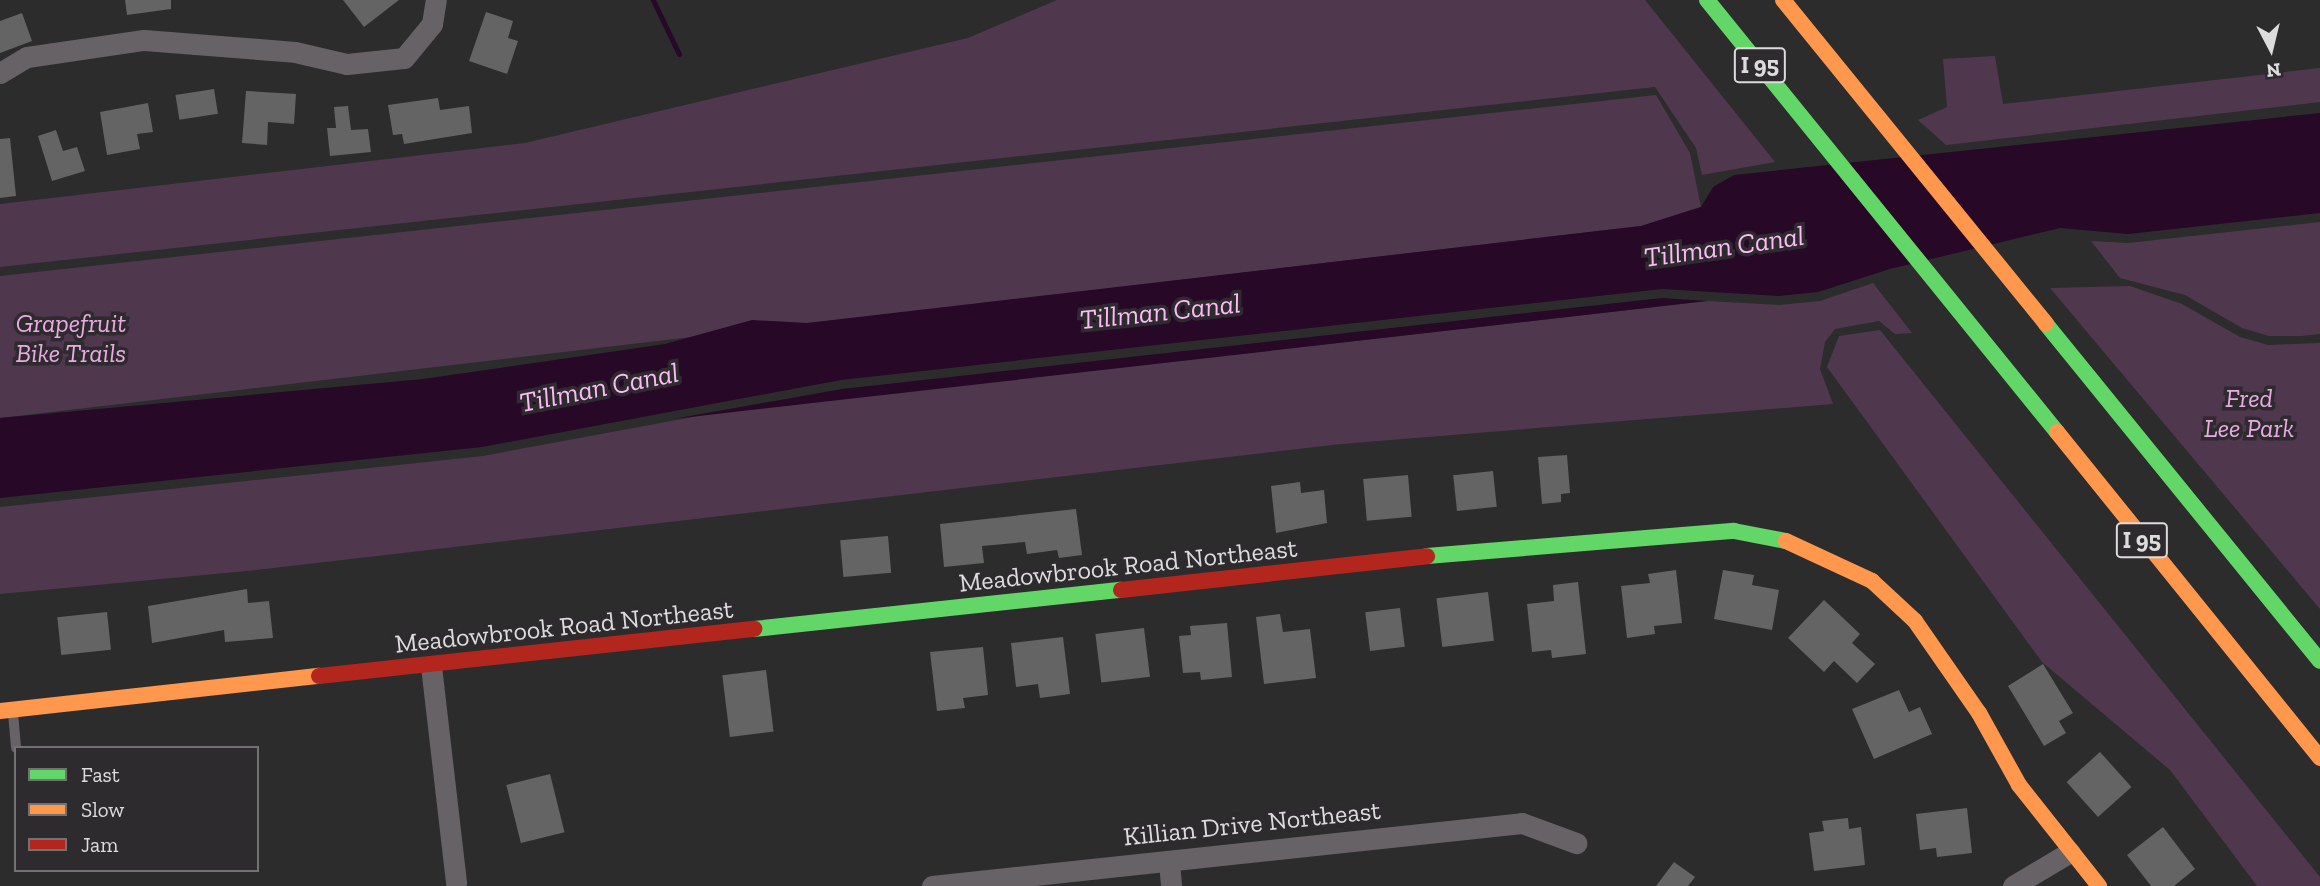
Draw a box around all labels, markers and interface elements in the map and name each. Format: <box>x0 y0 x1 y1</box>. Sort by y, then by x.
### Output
north arrow <box>2236 14 2306 84</box>
road number: I 95 <box>1734 44 1786 86</box>
text: N <box>2265 58 2282 83</box>
water label: Tillman Canal <box>1642 219 1806 275</box>
water label: Tillman Canal <box>1078 287 1242 337</box>
park label: Grapefruit Bike Trails <box>15 308 127 370</box>
water label: Tillman Canal <box>516 356 682 420</box>
park label: Fred Lee Park <box>2204 383 2294 444</box>
road number: I 95 <box>2116 520 2168 560</box>
street label: Meadowbrook Road Northeast <box>957 533 1299 599</box>
street label: Meadowbrook Road Northeast <box>393 594 735 660</box>
legend <box>14 746 259 872</box>
text: Fast <box>81 762 120 787</box>
street label: Killian Drive Northeast <box>1122 795 1382 853</box>
text: Slow <box>81 797 124 822</box>
text: Jam <box>81 832 118 857</box>

